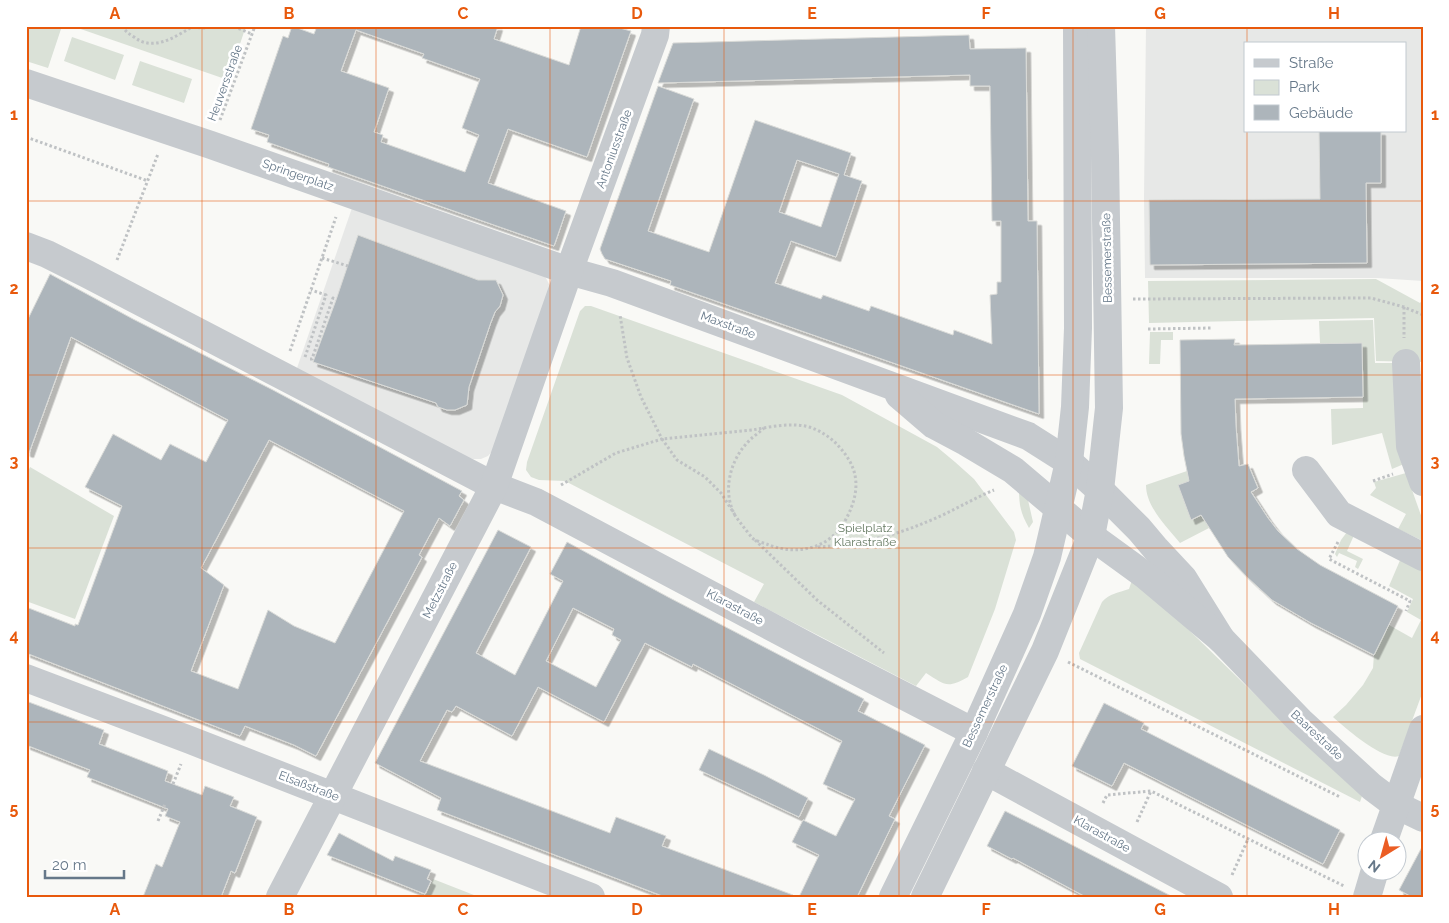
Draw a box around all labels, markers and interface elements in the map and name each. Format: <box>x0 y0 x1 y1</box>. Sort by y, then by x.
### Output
text: A <box>110 4 121 23</box>
text: B <box>284 4 295 23</box>
text: C <box>458 4 469 23</box>
text: D <box>631 4 643 23</box>
text: E <box>807 4 817 23</box>
text: F <box>981 4 991 23</box>
text: G <box>1154 4 1166 23</box>
text: H <box>1328 4 1340 23</box>
legend <box>1244 42 1406 132</box>
street label: Heuversstraße <box>205 43 245 123</box>
text: Straße <box>1289 54 1334 72</box>
text: Park <box>1289 78 1320 96</box>
text: Gebäude <box>1289 104 1353 122</box>
text: 1 <box>10 105 18 124</box>
text: 1 <box>1431 105 1439 124</box>
street label: Antoniusstraße <box>593 108 635 190</box>
street label: Springerplatz <box>261 156 335 194</box>
street label: Bessemerstraße <box>1099 213 1115 303</box>
text: 2 <box>9 279 19 298</box>
text: 2 <box>1430 279 1440 298</box>
street label: Maxstraße <box>699 309 757 341</box>
text: 3 <box>10 452 19 471</box>
text: 3 <box>1431 452 1440 471</box>
park label: Spielplatz Klarastraße <box>834 521 896 549</box>
street label: Metzstraße <box>420 559 460 621</box>
street label: Klarastraße <box>704 586 766 628</box>
text: 4 <box>9 626 19 645</box>
text: 4 <box>1430 626 1440 645</box>
street label: Bessemerstraße <box>960 662 1010 750</box>
street label: Baarestraße <box>1288 707 1346 763</box>
street label: Elsaßstraße <box>277 768 341 804</box>
text: 5 <box>10 799 19 818</box>
text: 5 <box>1431 799 1440 818</box>
street label: Klarastraße <box>1071 813 1133 855</box>
north arrow <box>1356 830 1406 880</box>
scale bar <box>45 848 124 880</box>
text: 20 m <box>52 856 87 874</box>
text: N <box>1365 857 1383 876</box>
text: A <box>110 900 121 919</box>
text: B <box>284 900 295 919</box>
text: C <box>458 900 469 919</box>
text: D <box>631 900 643 919</box>
text: E <box>807 900 817 919</box>
text: F <box>981 900 991 919</box>
text: G <box>1154 900 1166 919</box>
text: H <box>1328 900 1340 919</box>

